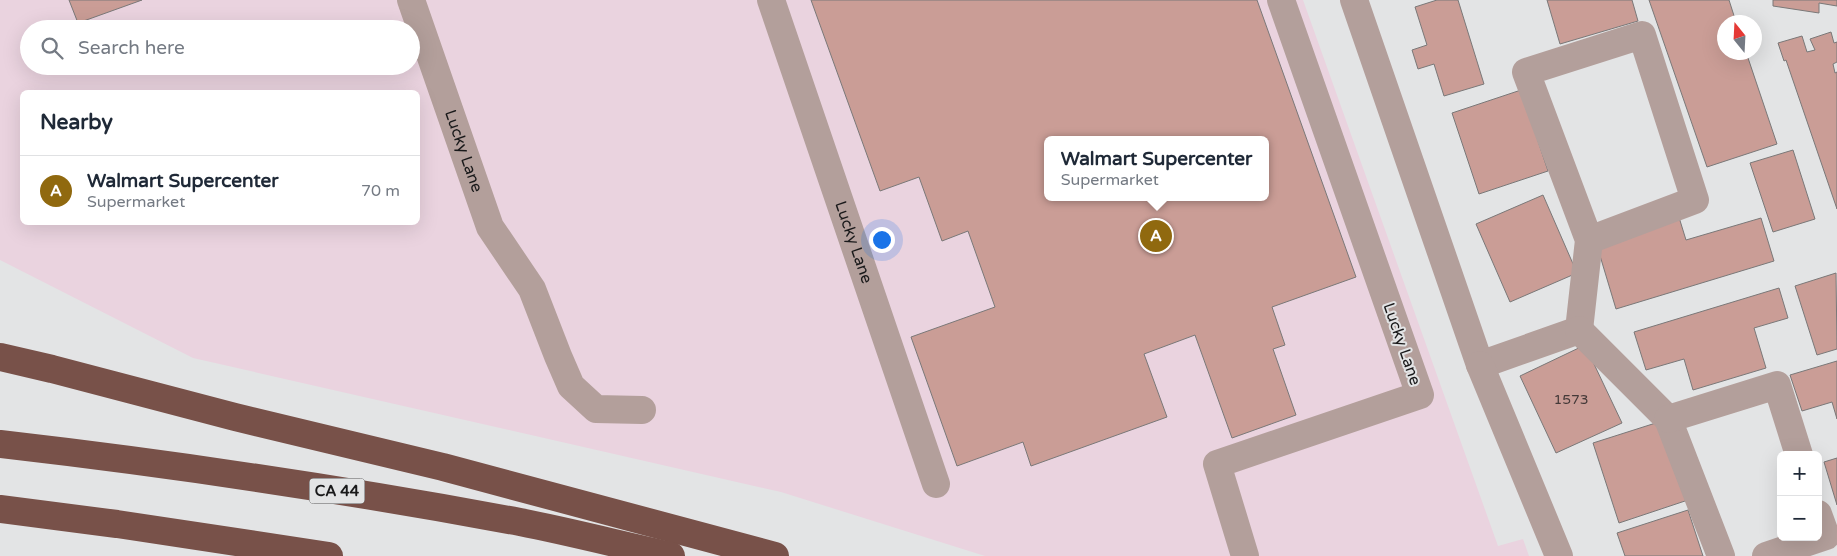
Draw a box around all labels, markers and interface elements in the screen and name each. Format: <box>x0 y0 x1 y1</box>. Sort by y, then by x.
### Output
north arrow <box>1717 15 1762 60</box>
search box <box>20 20 420 75</box>
icon: search <box>38 34 66 62</box>
text: Search here <box>78 37 185 59</box>
street label: Lucky Lane <box>440 107 487 195</box>
text: Nearby <box>40 110 113 135</box>
popup <box>1044 136 1269 201</box>
text: Walmart Supercenter <box>1061 148 1252 170</box>
text: Walmart Supercenter <box>87 170 279 192</box>
text: Supermarket <box>1061 170 1159 190</box>
text: A <box>50 181 62 201</box>
text: 70 m <box>361 181 400 201</box>
text: Supermarket <box>87 192 185 212</box>
street label: Lucky Lane <box>830 198 877 286</box>
pin: A <box>1140 217 1172 255</box>
your location <box>869 227 895 253</box>
street label: Lucky Lane <box>1379 300 1425 388</box>
house number: 1573 <box>1553 391 1589 408</box>
map controls <box>1777 451 1822 541</box>
button: + <box>1777 451 1822 496</box>
road number: CA 44 <box>310 478 364 504</box>
button: − <box>1777 496 1822 541</box>

